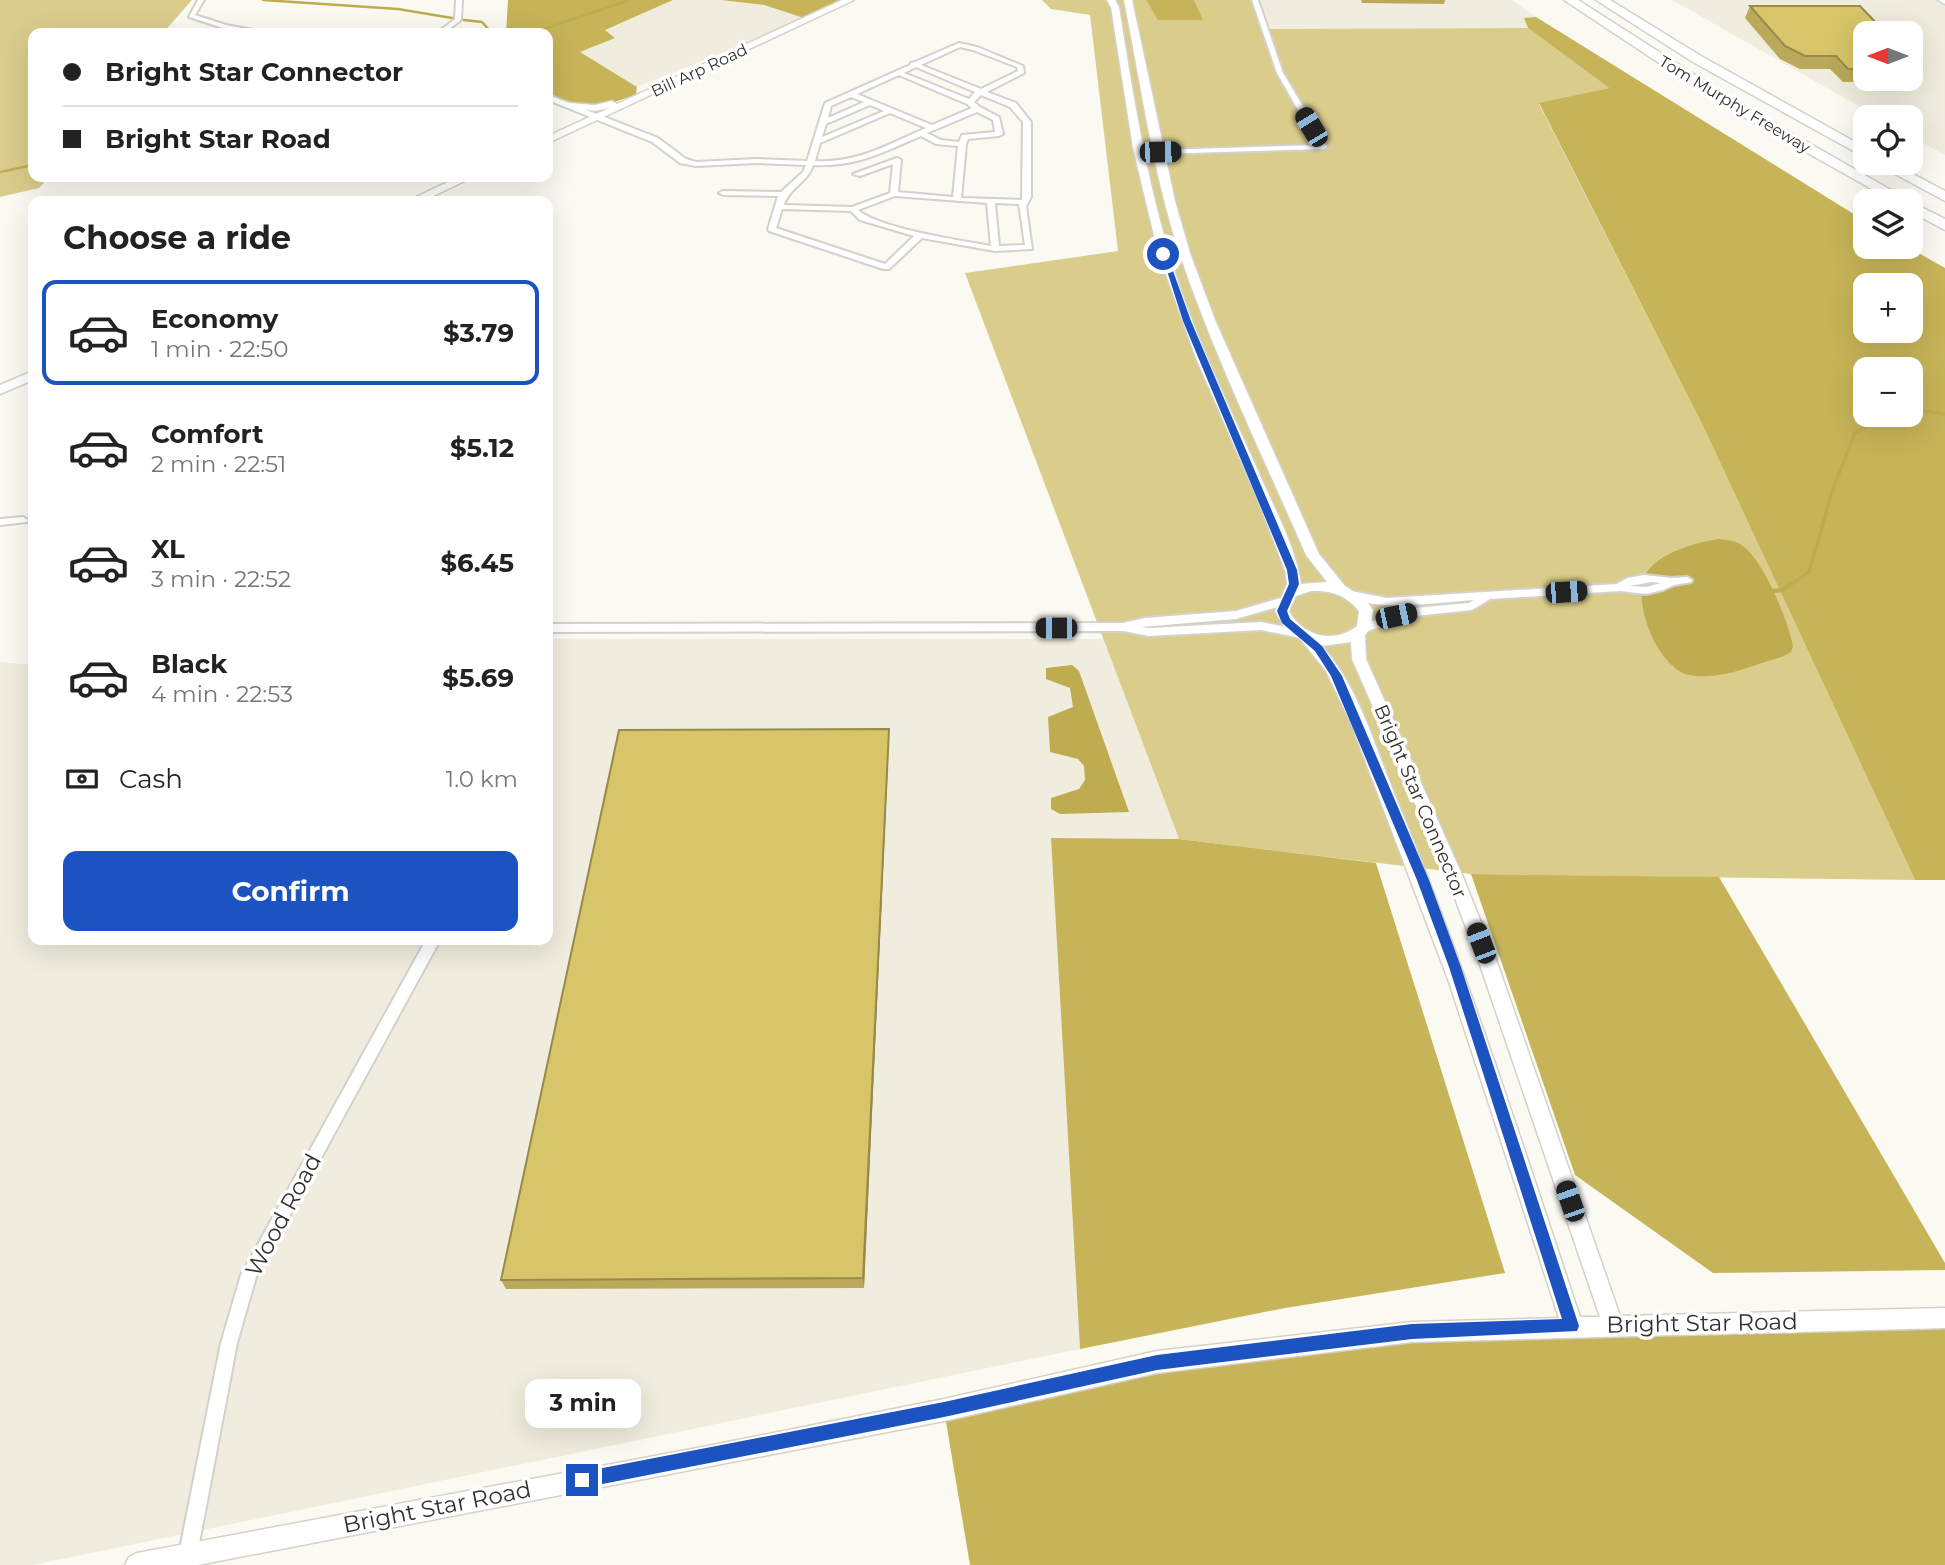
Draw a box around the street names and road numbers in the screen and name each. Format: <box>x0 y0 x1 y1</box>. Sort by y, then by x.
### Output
street label: Bill Arp Road <box>648 40 750 101</box>
street label: Tom Murphy Freeway <box>1656 52 1814 157</box>
street label: Bright Star Connector <box>1369 701 1472 901</box>
street label: Wood Road <box>239 1149 327 1281</box>
street label: Bright Star Road <box>1606 1307 1798 1339</box>
street label: Bright Star Road <box>340 1475 534 1539</box>

